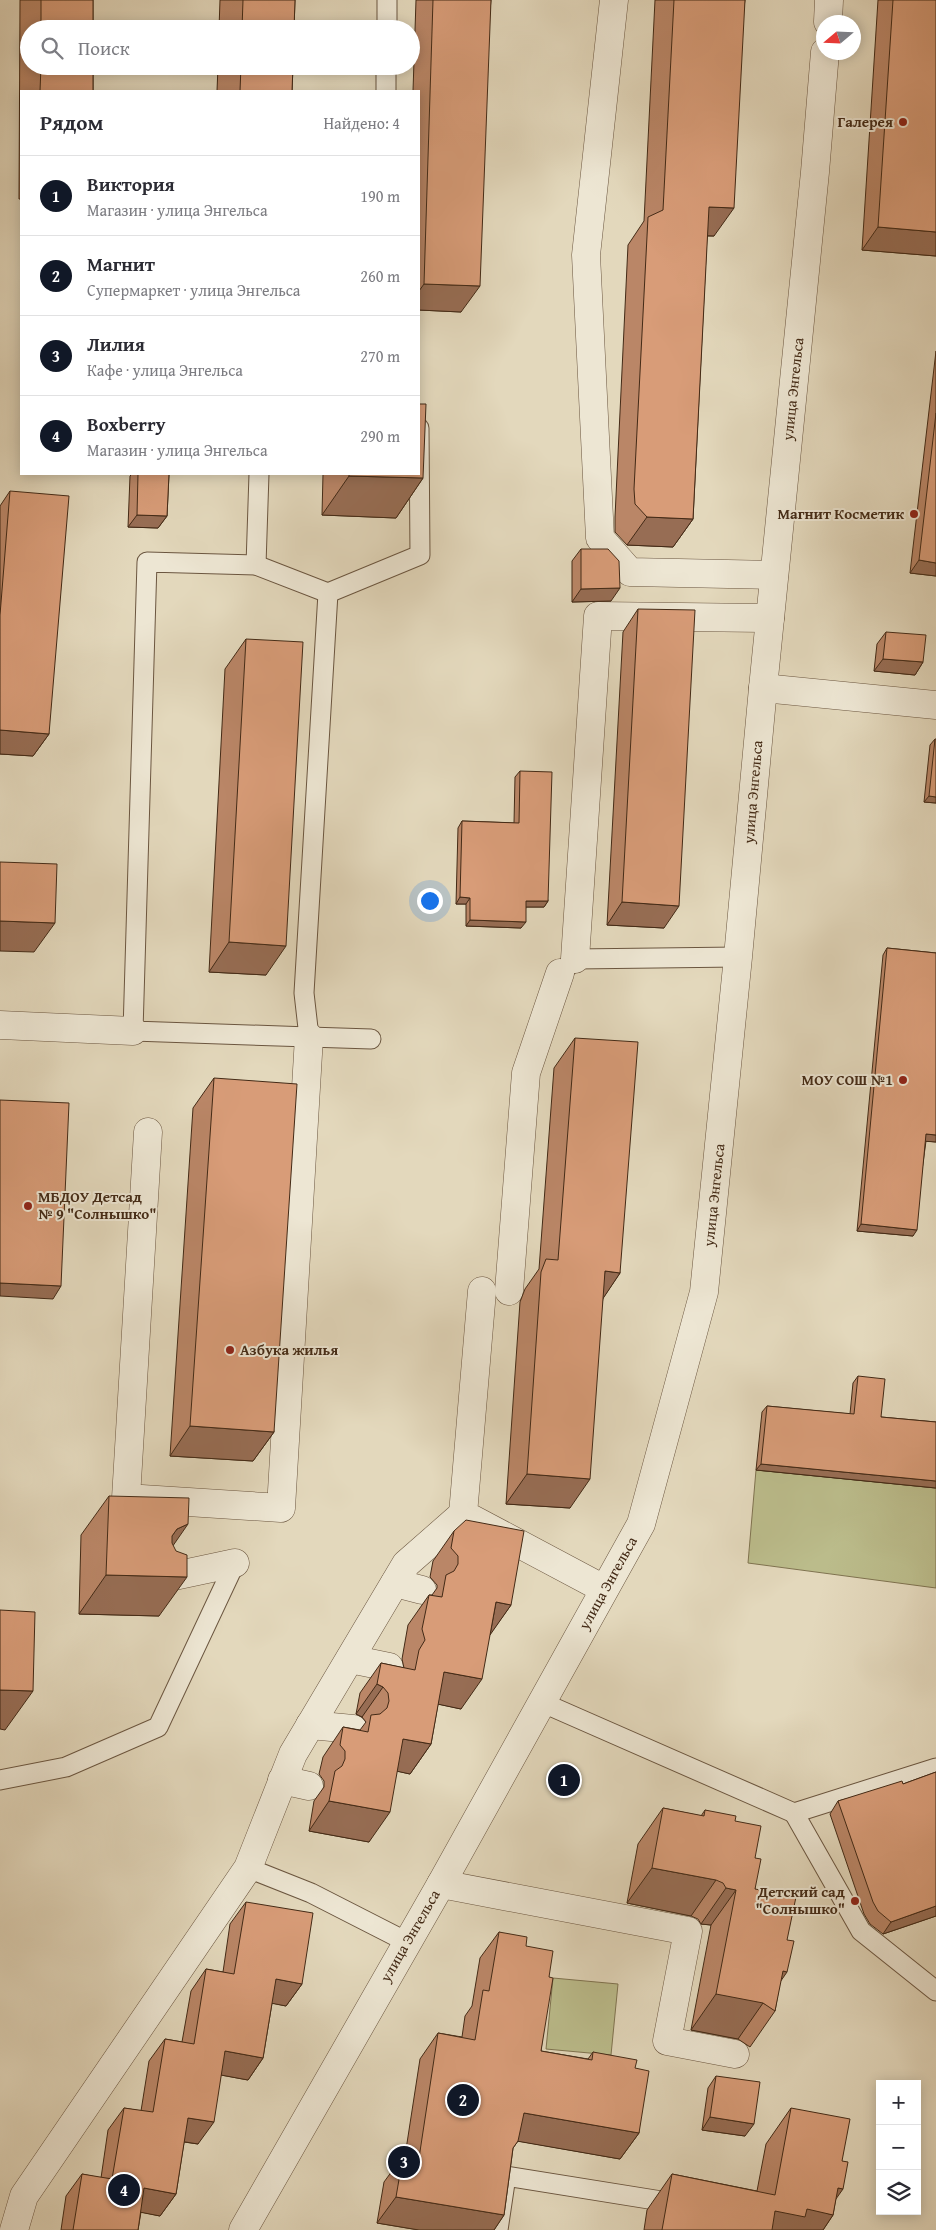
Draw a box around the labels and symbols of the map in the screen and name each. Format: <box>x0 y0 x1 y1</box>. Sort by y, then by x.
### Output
north arrow <box>816 15 861 60</box>
place label: Галерея <box>838 111 893 132</box>
marker: Галерея <box>897 116 909 128</box>
street label: улица Энгельса <box>777 335 808 443</box>
place label: Магнит Косметик <box>777 503 904 524</box>
marker: Магнит Косметик <box>908 508 920 520</box>
street label: улица Энгельса <box>737 739 768 845</box>
your location <box>417 888 443 914</box>
place label: МОУ СОШ №1 <box>802 1069 893 1090</box>
marker: МОУ СОШ №1 <box>897 1074 909 1086</box>
street label: улица Энгельса <box>698 1141 729 1249</box>
place label: МБДОУ Детсад № 9 "Солнышко" <box>38 1186 156 1224</box>
marker: МБДОУ Детсад № 9 "Солнышко" <box>22 1200 34 1212</box>
place label: Азбука жилья <box>240 1339 338 1360</box>
marker: Азбука жилья <box>224 1344 236 1356</box>
street label: улица Энгельса <box>573 1532 642 1634</box>
pin: 1 <box>548 1761 580 1799</box>
place label: Детский сад "Солнышко" <box>756 1881 845 1919</box>
street label: улица Энгельса <box>374 1885 445 1987</box>
marker: Детский сад "Солнышко" <box>849 1895 861 1907</box>
pin: 2 <box>447 2081 479 2119</box>
pin: 3 <box>388 2143 420 2181</box>
pin: 4 <box>108 2171 140 2209</box>

